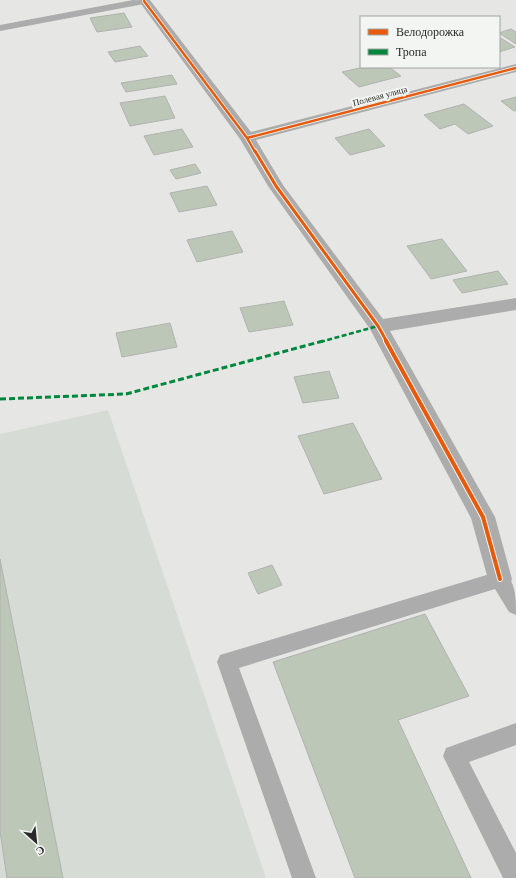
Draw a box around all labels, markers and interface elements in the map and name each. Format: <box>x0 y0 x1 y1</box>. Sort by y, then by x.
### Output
legend <box>360 16 500 68</box>
text: Велодорожка <box>396 25 465 39</box>
text: Тропа <box>396 45 427 59</box>
street label: Полевая улица <box>352 84 408 108</box>
north arrow <box>16 822 56 862</box>
text: С <box>34 844 47 858</box>

